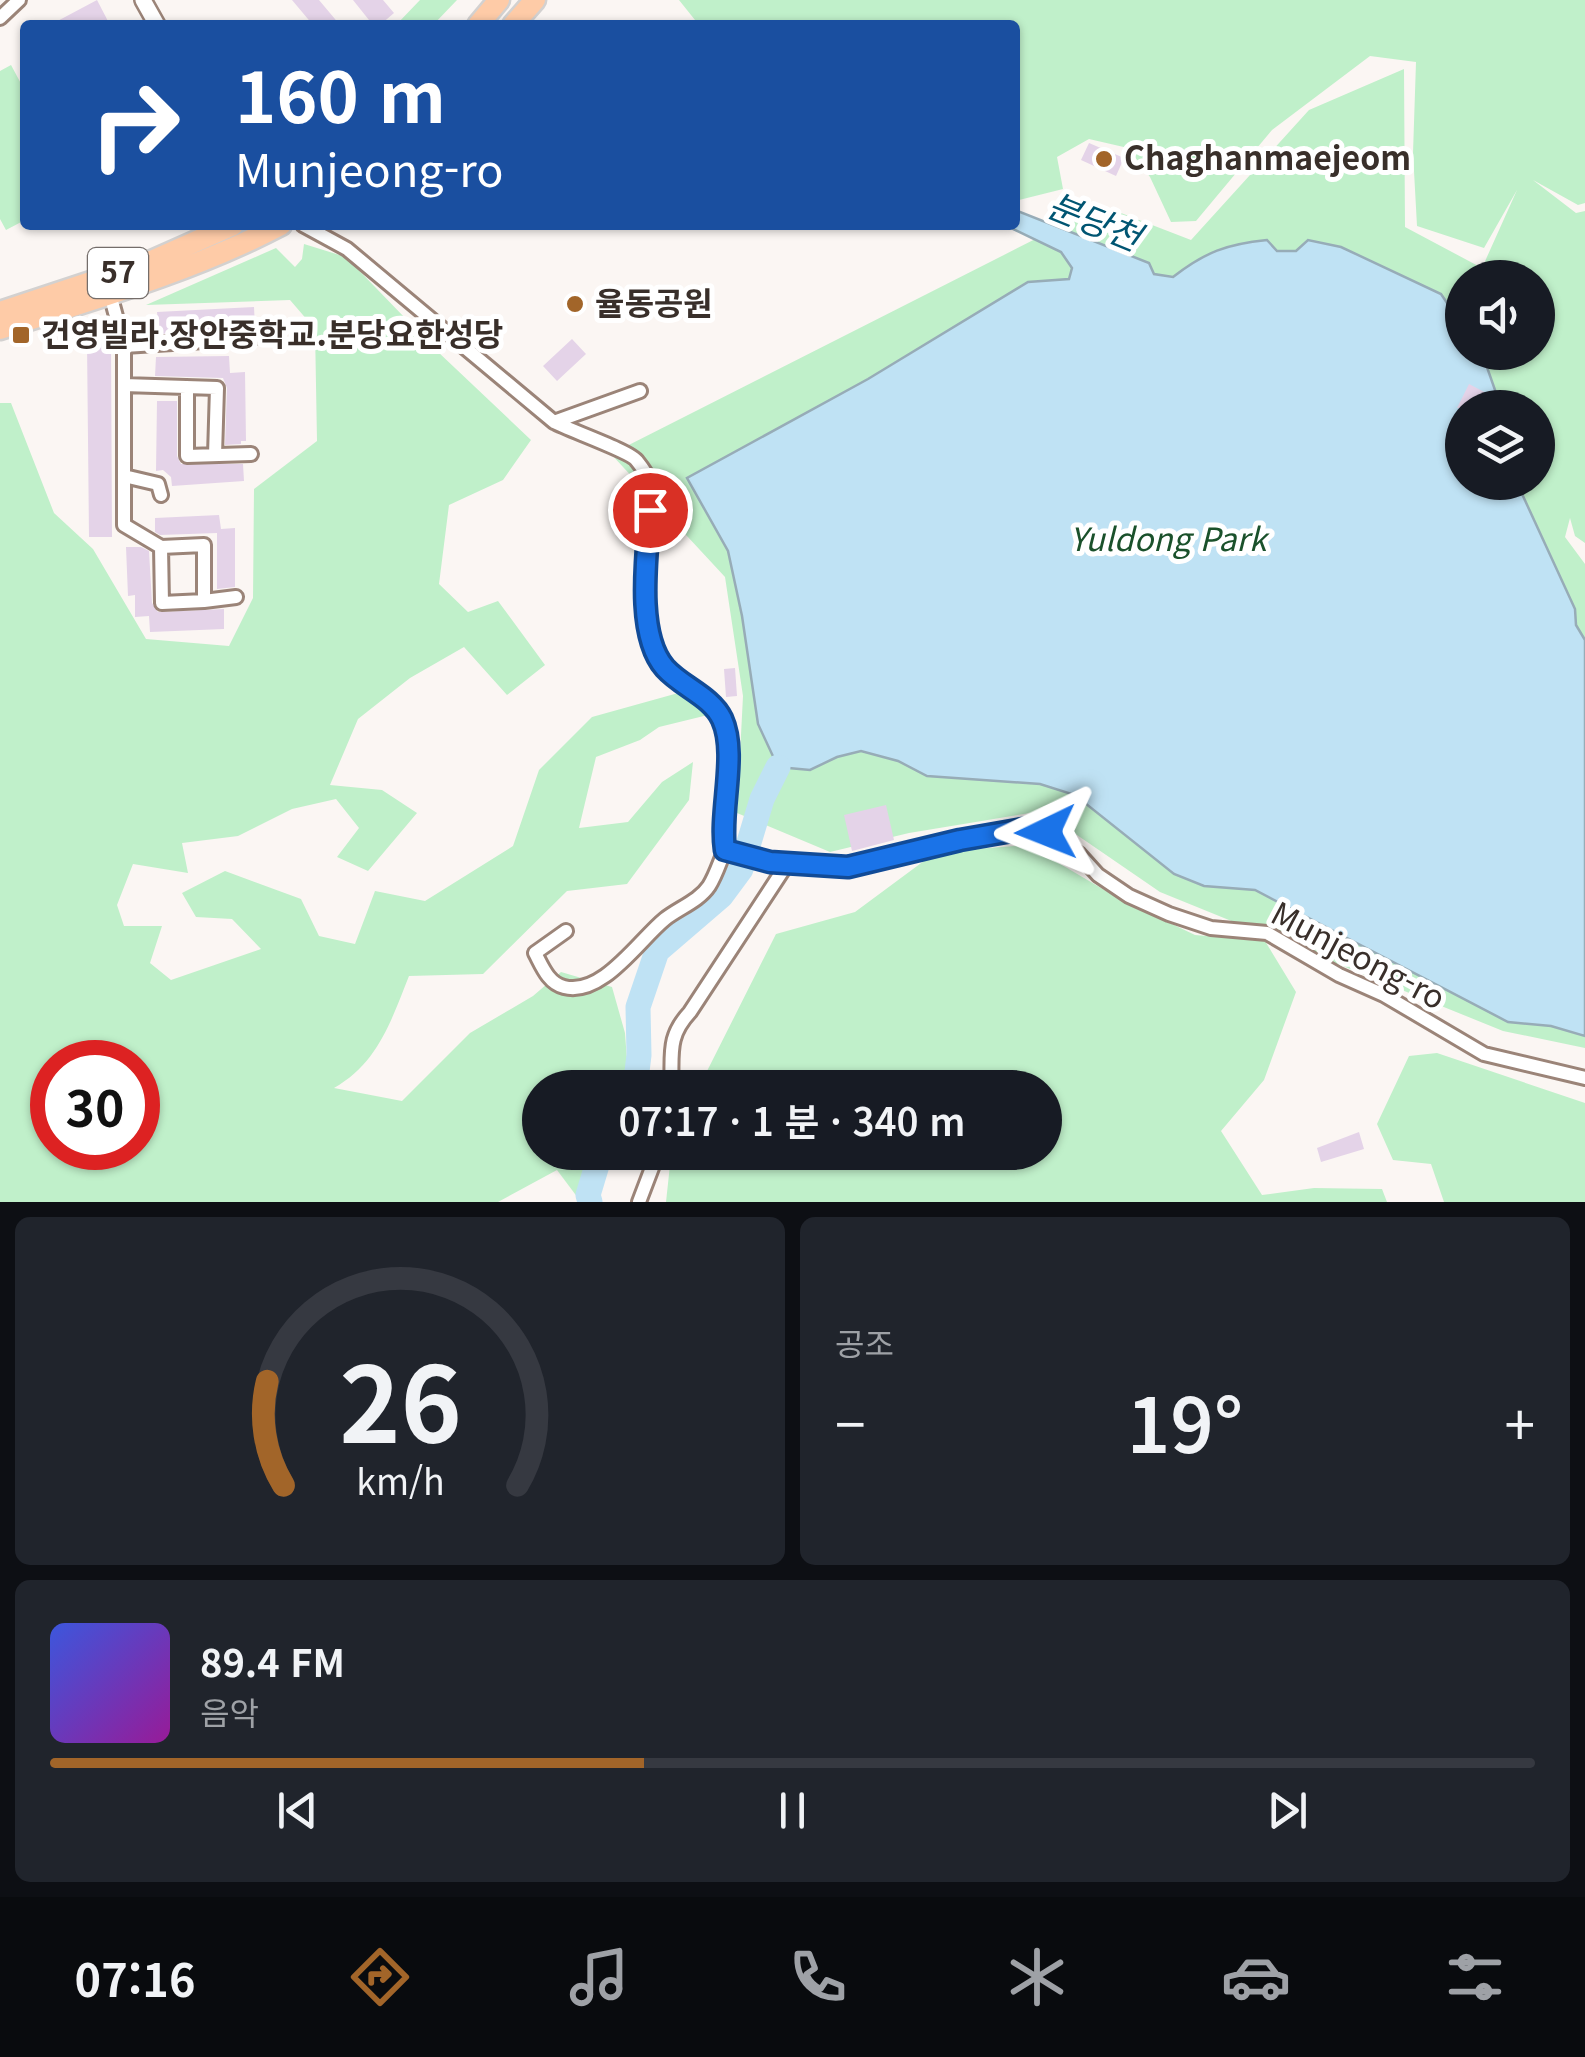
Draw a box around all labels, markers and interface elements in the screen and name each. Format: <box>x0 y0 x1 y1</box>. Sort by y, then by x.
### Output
text: 160 m <box>235 42 446 143</box>
icon: right <box>70 60 200 190</box>
place label: Chaghanmaejeom <box>1124 133 1411 179</box>
text: Munjeong-ro <box>235 135 503 200</box>
marker: Chaghanmaejeom <box>1093 148 1115 170</box>
water label: 분당천 <box>1041 177 1153 262</box>
road number: 57 <box>88 248 148 298</box>
map controls <box>1445 260 1555 500</box>
button: sound <box>1445 260 1555 370</box>
place label: 율동공원 <box>595 278 713 324</box>
marker: 율동공원 <box>564 293 586 315</box>
place label: 건영빌라.장안중학교.분당요한성당 <box>41 309 503 355</box>
marker: 건영빌라.장안중학교.분당요한성당 <box>10 324 32 346</box>
button: layers <box>1445 390 1555 500</box>
pin <box>608 468 693 553</box>
icon: arrive <box>623 483 678 538</box>
park label: Yuldong Park <box>1070 514 1270 560</box>
position arrow <box>994 780 1098 884</box>
street label: Munjeong-ro <box>1264 888 1454 1018</box>
speed limit sign: 30 <box>30 1040 160 1170</box>
text: 07:17 · 1 분 · 340 m <box>618 1092 966 1147</box>
text: 공조 <box>835 1319 894 1365</box>
text: 26 <box>339 1322 461 1473</box>
text: 19° <box>1127 1366 1243 1475</box>
text: − <box>835 1381 866 1461</box>
text: + <box>1504 1381 1535 1461</box>
text: km/h <box>356 1454 444 1505</box>
text: 89.4 FM <box>200 1633 345 1688</box>
text: 음악 <box>200 1688 259 1734</box>
icon: previous <box>270 1783 325 1838</box>
icon: pause <box>765 1783 820 1838</box>
icon: next <box>1260 1783 1315 1838</box>
icon: directions <box>345 1942 415 2012</box>
icon: music <box>564 1942 634 2012</box>
icon: phone <box>783 1942 853 2012</box>
icon: climate <box>1002 1942 1072 2012</box>
icon: car <box>1221 1942 1291 2012</box>
icon: filters <box>1440 1942 1510 2012</box>
text: 07:16 <box>75 1945 195 2010</box>

